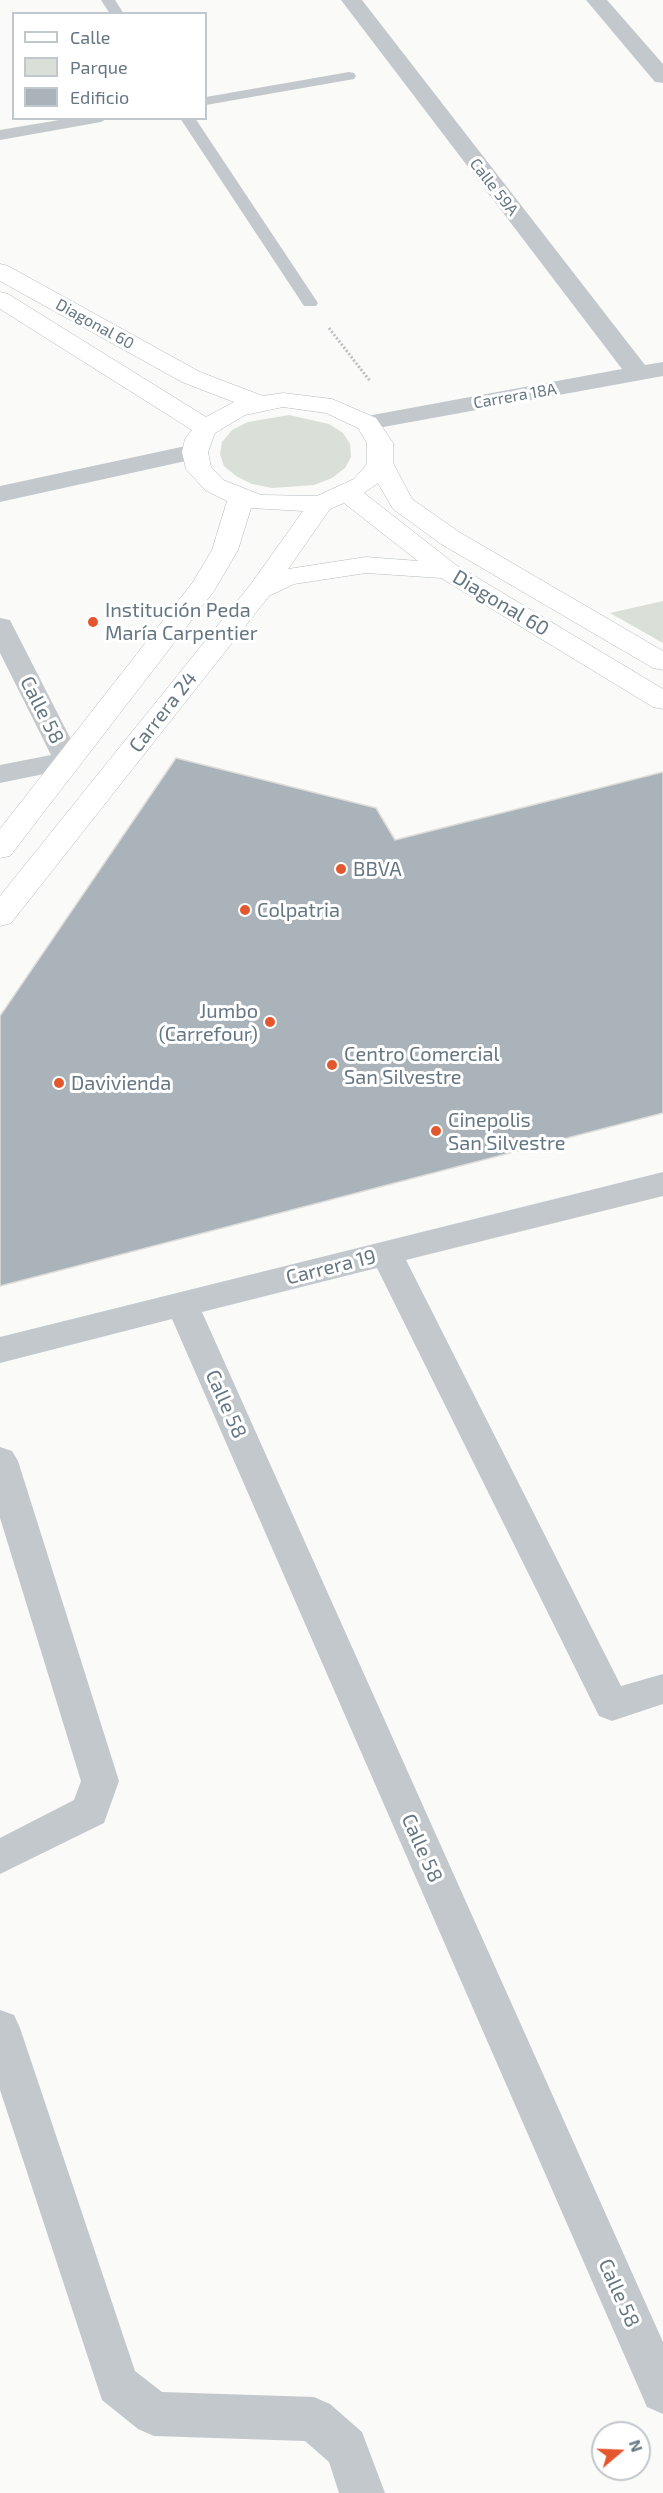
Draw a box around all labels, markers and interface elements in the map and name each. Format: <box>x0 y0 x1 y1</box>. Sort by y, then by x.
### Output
legend <box>12 12 207 120</box>
text: Calle <box>70 26 111 48</box>
text: Parque <box>70 56 128 78</box>
text: Edificio <box>70 86 129 108</box>
street label: Calle 59A <box>466 155 522 219</box>
street label: Diagonal 60 <box>53 295 137 353</box>
street label: Carrera 18A <box>472 379 558 413</box>
street label: Diagonal 60 <box>448 565 554 641</box>
place label: Institución Peda María Carpentier <box>105 598 258 645</box>
marker: Institución Peda María Carpentier <box>86 615 100 629</box>
street label: Carrera 24 <box>124 667 202 757</box>
street label: Calle 58 <box>15 672 69 748</box>
place label: BBVA <box>353 857 402 881</box>
marker: BBVA <box>334 862 348 876</box>
place label: Colpatria <box>257 898 340 922</box>
marker: Colpatria <box>238 903 252 917</box>
place label: Jumbo (Carrefour) <box>159 999 258 1046</box>
marker: Jumbo (Carrefour) <box>263 1015 277 1029</box>
place label: Centro Comercial San Silvestre <box>344 1042 499 1089</box>
marker: Centro Comercial San Silvestre <box>325 1058 339 1072</box>
place label: Davivienda <box>71 1071 171 1095</box>
marker: Davivienda <box>52 1076 66 1090</box>
place label: Cinepolis San Silvestre <box>448 1108 565 1155</box>
marker: Cinepolis San Silvestre <box>429 1124 443 1138</box>
street label: Carrera 19 <box>284 1244 378 1290</box>
street label: Calle 58 <box>200 1366 252 1442</box>
street label: Calle 58 <box>396 1810 448 1886</box>
street label: Calle 58 <box>593 2255 645 2331</box>
north arrow <box>591 2421 651 2481</box>
text: N <box>626 2437 647 2454</box>

